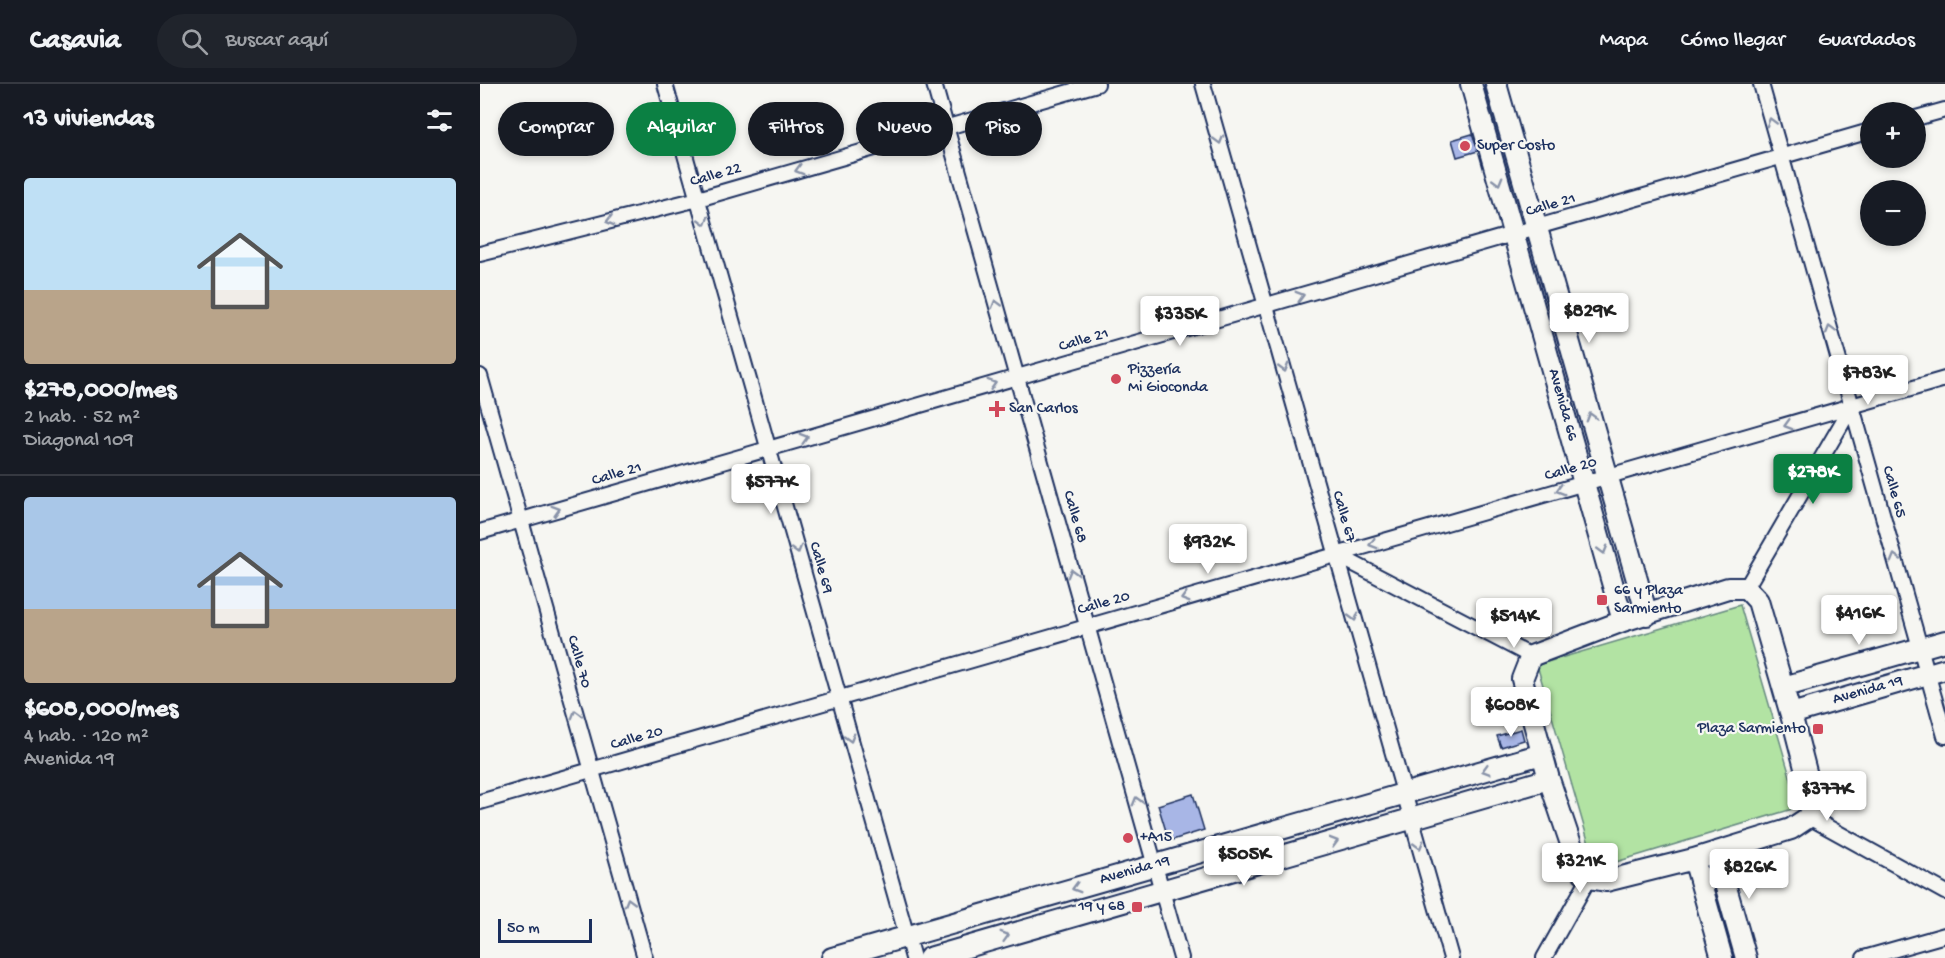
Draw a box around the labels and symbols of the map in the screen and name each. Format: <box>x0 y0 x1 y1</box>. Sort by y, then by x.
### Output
one-way arrow <box>1766 117 1779 127</box>
one-way arrow <box>1212 135 1225 145</box>
place label: Super Costo <box>1477 137 1555 156</box>
marker: Super Costo <box>1458 139 1472 153</box>
street label: Calle 22 <box>688 160 744 192</box>
one-way arrow <box>794 163 805 175</box>
one-way arrow <box>1491 175 1503 186</box>
street label: Calle 21 <box>1524 190 1578 222</box>
one-way arrow <box>606 213 616 226</box>
one-way arrow <box>697 215 709 226</box>
one-way arrow <box>1294 291 1305 303</box>
pin: $829K <box>1547 293 1631 344</box>
pin: $335K <box>1138 296 1222 347</box>
one-way arrow <box>991 299 1003 310</box>
street label: Calle 21 <box>1057 325 1111 357</box>
one-way arrow <box>1825 325 1837 336</box>
pin: $783K <box>1826 355 1910 406</box>
place label: Pizzería Mi Gioconda <box>1127 361 1209 398</box>
one-way arrow <box>1277 362 1289 373</box>
street label: Avenida 66 <box>1543 367 1582 444</box>
marker: Pizzería Mi Gioconda <box>1109 372 1123 386</box>
one-way arrow <box>986 379 997 391</box>
place label: San Carlos <box>1009 400 1079 419</box>
marker: San Carlos <box>990 402 1004 416</box>
one-way arrow <box>1585 412 1598 422</box>
one-way arrow <box>1783 417 1793 430</box>
one-way arrow <box>799 433 809 446</box>
street label: Calle 20 <box>1543 453 1599 487</box>
pin: $278K <box>1771 454 1855 505</box>
street label: Calle 21 <box>590 459 644 491</box>
pin: $577K <box>729 464 813 515</box>
street label: Calle 65 <box>1877 464 1909 520</box>
one-way arrow <box>1555 483 1566 495</box>
street label: Calle 68 <box>1057 489 1091 546</box>
street label: Calle 67 <box>1327 489 1360 546</box>
one-way arrow <box>550 505 561 517</box>
pin: $932K <box>1166 524 1250 575</box>
one-way arrow <box>1368 537 1379 549</box>
street label: Calle 69 <box>804 540 836 596</box>
one-way arrow <box>790 544 802 555</box>
one-way arrow <box>1596 544 1608 555</box>
one-way arrow <box>1890 553 1902 564</box>
one-way arrow <box>1067 568 1079 579</box>
place label: 66 y Plaza Sarmiento <box>1614 582 1684 619</box>
street label: Calle 20 <box>1076 587 1132 621</box>
one-way arrow <box>1180 591 1191 603</box>
marker: 66 y Plaza Sarmiento <box>1595 593 1609 607</box>
pin: $416K <box>1817 595 1901 646</box>
pin: $514K <box>1472 598 1556 649</box>
one-way arrow <box>1347 611 1359 621</box>
street label: Calle 70 <box>561 633 595 691</box>
street label: Avenida 19 <box>1831 672 1905 710</box>
pin: $608K <box>1469 687 1553 738</box>
one-way arrow <box>570 709 583 719</box>
place label: Plaza Sarmiento <box>1697 720 1806 739</box>
street label: Calle 20 <box>609 722 665 756</box>
marker: Plaza Sarmiento <box>1811 722 1825 736</box>
one-way arrow <box>843 733 856 743</box>
one-way arrow <box>1481 763 1491 775</box>
pin: $377K <box>1785 771 1869 822</box>
one-way arrow <box>1132 796 1144 807</box>
place label: +A15 <box>1140 829 1172 848</box>
marker: +A15 <box>1121 831 1135 845</box>
pin: $505K <box>1202 836 1286 887</box>
one-way arrow <box>1329 836 1339 849</box>
one-way arrow <box>1412 839 1424 850</box>
pin: $321K <box>1538 843 1622 894</box>
pin: $826K <box>1707 849 1791 900</box>
street label: Avenida 19 <box>1098 852 1172 890</box>
one-way arrow <box>1071 881 1082 893</box>
one-way arrow <box>624 897 636 908</box>
place label: 19 y 68 <box>1077 898 1125 917</box>
marker: 19 y 68 <box>1130 900 1144 914</box>
scale bar <box>498 916 592 944</box>
one-way arrow <box>999 931 1010 943</box>

